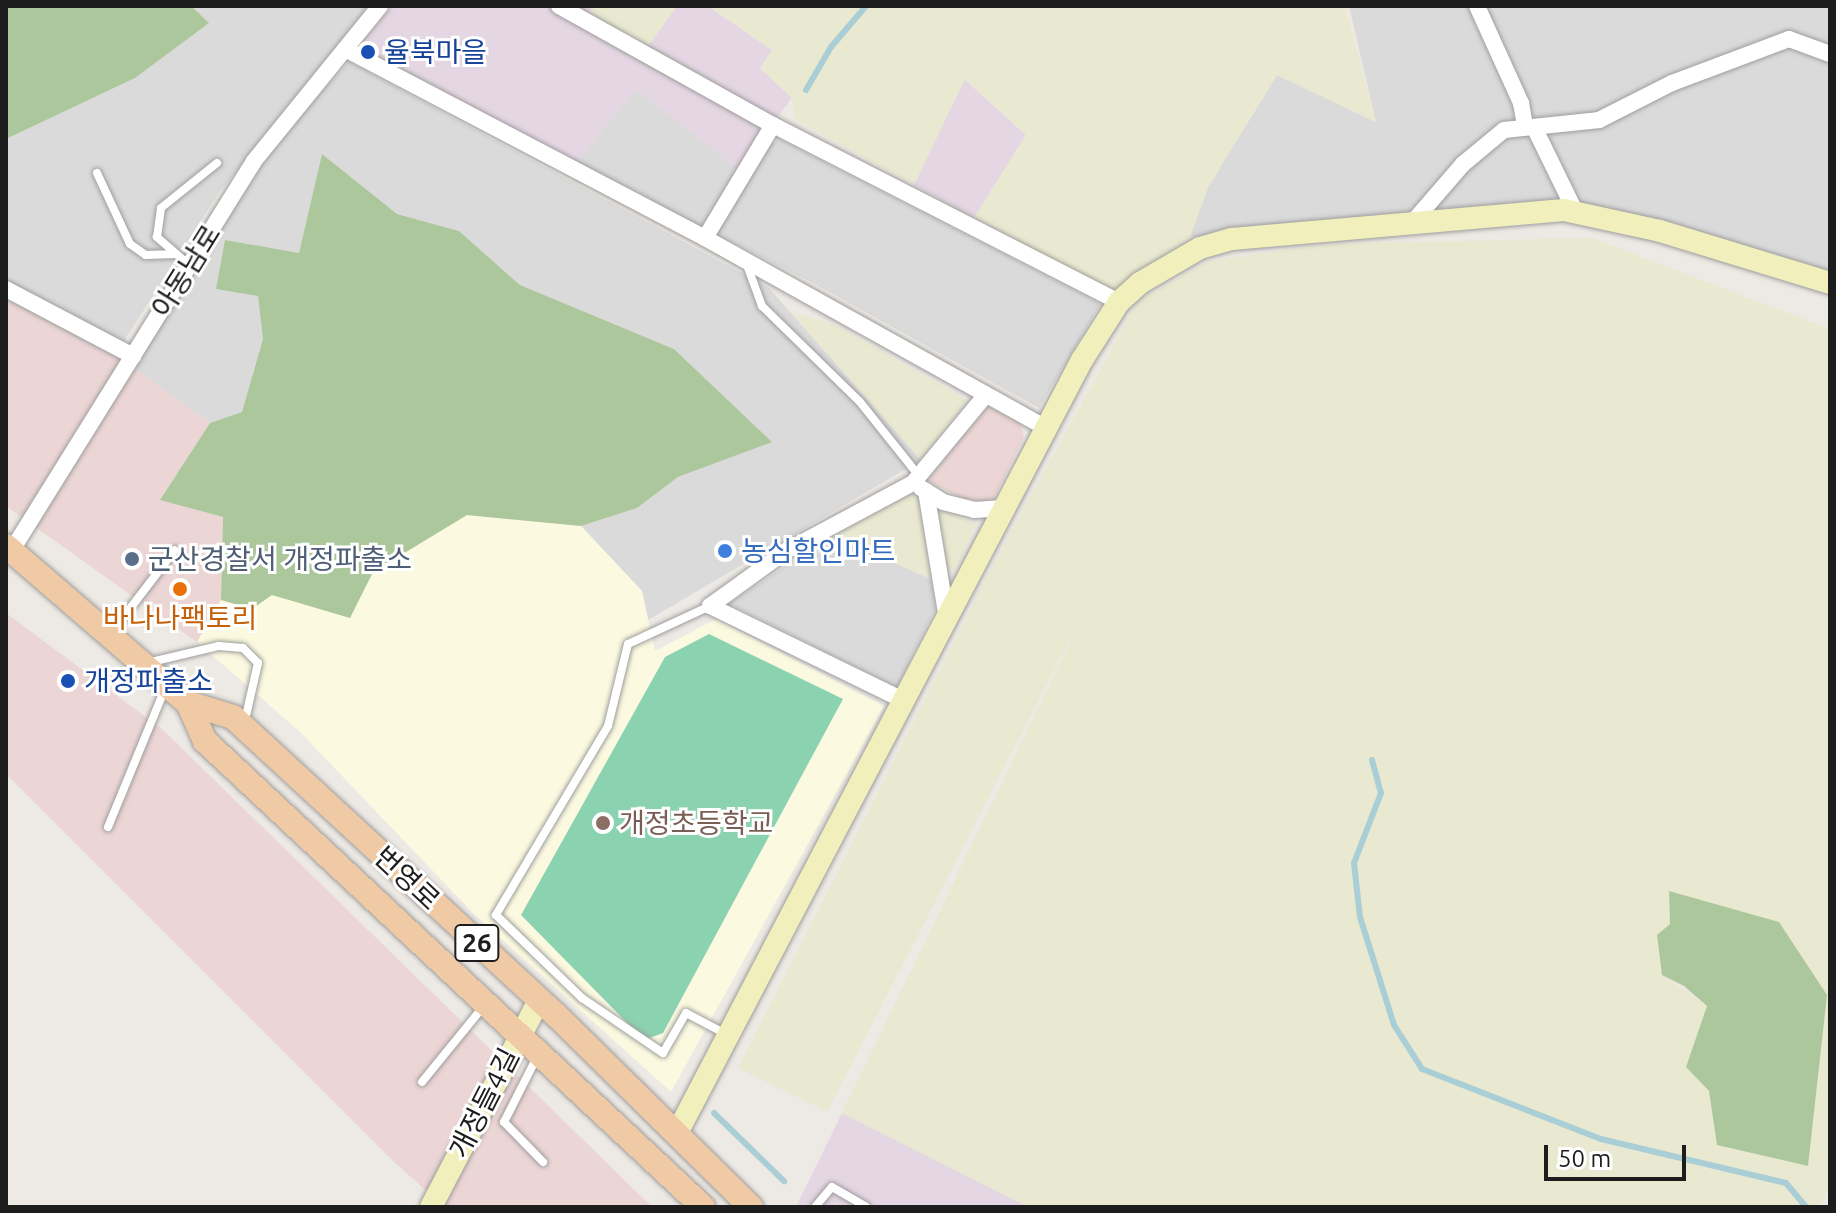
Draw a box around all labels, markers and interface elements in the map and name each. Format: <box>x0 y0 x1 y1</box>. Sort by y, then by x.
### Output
place label: 율북마을 <box>384 35 487 69</box>
marker: 율북마을 <box>359 43 377 61</box>
street label: 아동남로 <box>144 218 228 324</box>
place label: 농심할인마트 <box>741 534 896 568</box>
place label: 군산경찰서 개정파출소 <box>148 542 412 576</box>
marker: 농심할인마트 <box>716 542 734 560</box>
marker: 군산경찰서 개정파출소 <box>123 550 141 568</box>
marker: 바나나팩토리 <box>171 580 189 598</box>
place label: 바나나팩토리 <box>103 601 257 635</box>
place label: 개정파출소 <box>84 664 213 698</box>
marker: 개정파출소 <box>59 672 77 690</box>
place label: 개정초등학교 <box>619 806 774 840</box>
marker: 개정초등학교 <box>594 814 612 832</box>
street label: 번영로 <box>367 839 447 917</box>
road number: 26 <box>453 921 501 965</box>
street label: 개정들4길 <box>442 1042 526 1164</box>
scale bar <box>1548 1129 1690 1179</box>
text: 50 m <box>1558 1145 1611 1172</box>

